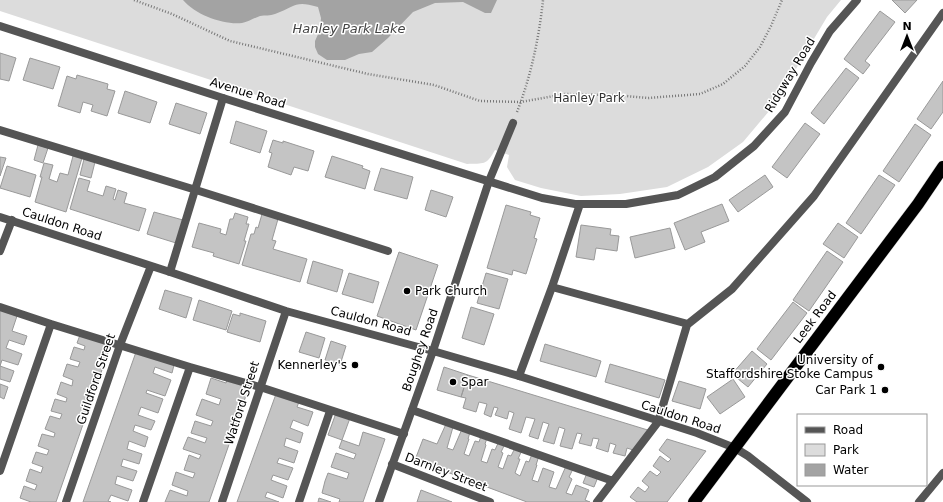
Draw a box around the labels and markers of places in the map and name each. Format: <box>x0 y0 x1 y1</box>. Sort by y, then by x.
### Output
place label: Park Church <box>415 284 487 298</box>
marker: Park Church <box>402 286 412 296</box>
place label: University of Staffordshire Stoke Campus <box>706 353 874 381</box>
place label: Kennerley's <box>277 358 347 372</box>
marker: Kennerley's <box>350 360 360 370</box>
marker: University of Staffordshire Stoke Campus <box>876 362 886 372</box>
place label: Spar <box>461 375 489 389</box>
marker: Spar <box>448 377 458 387</box>
place label: Car Park 1 <box>815 383 877 397</box>
marker: Car Park 1 <box>880 385 890 395</box>

